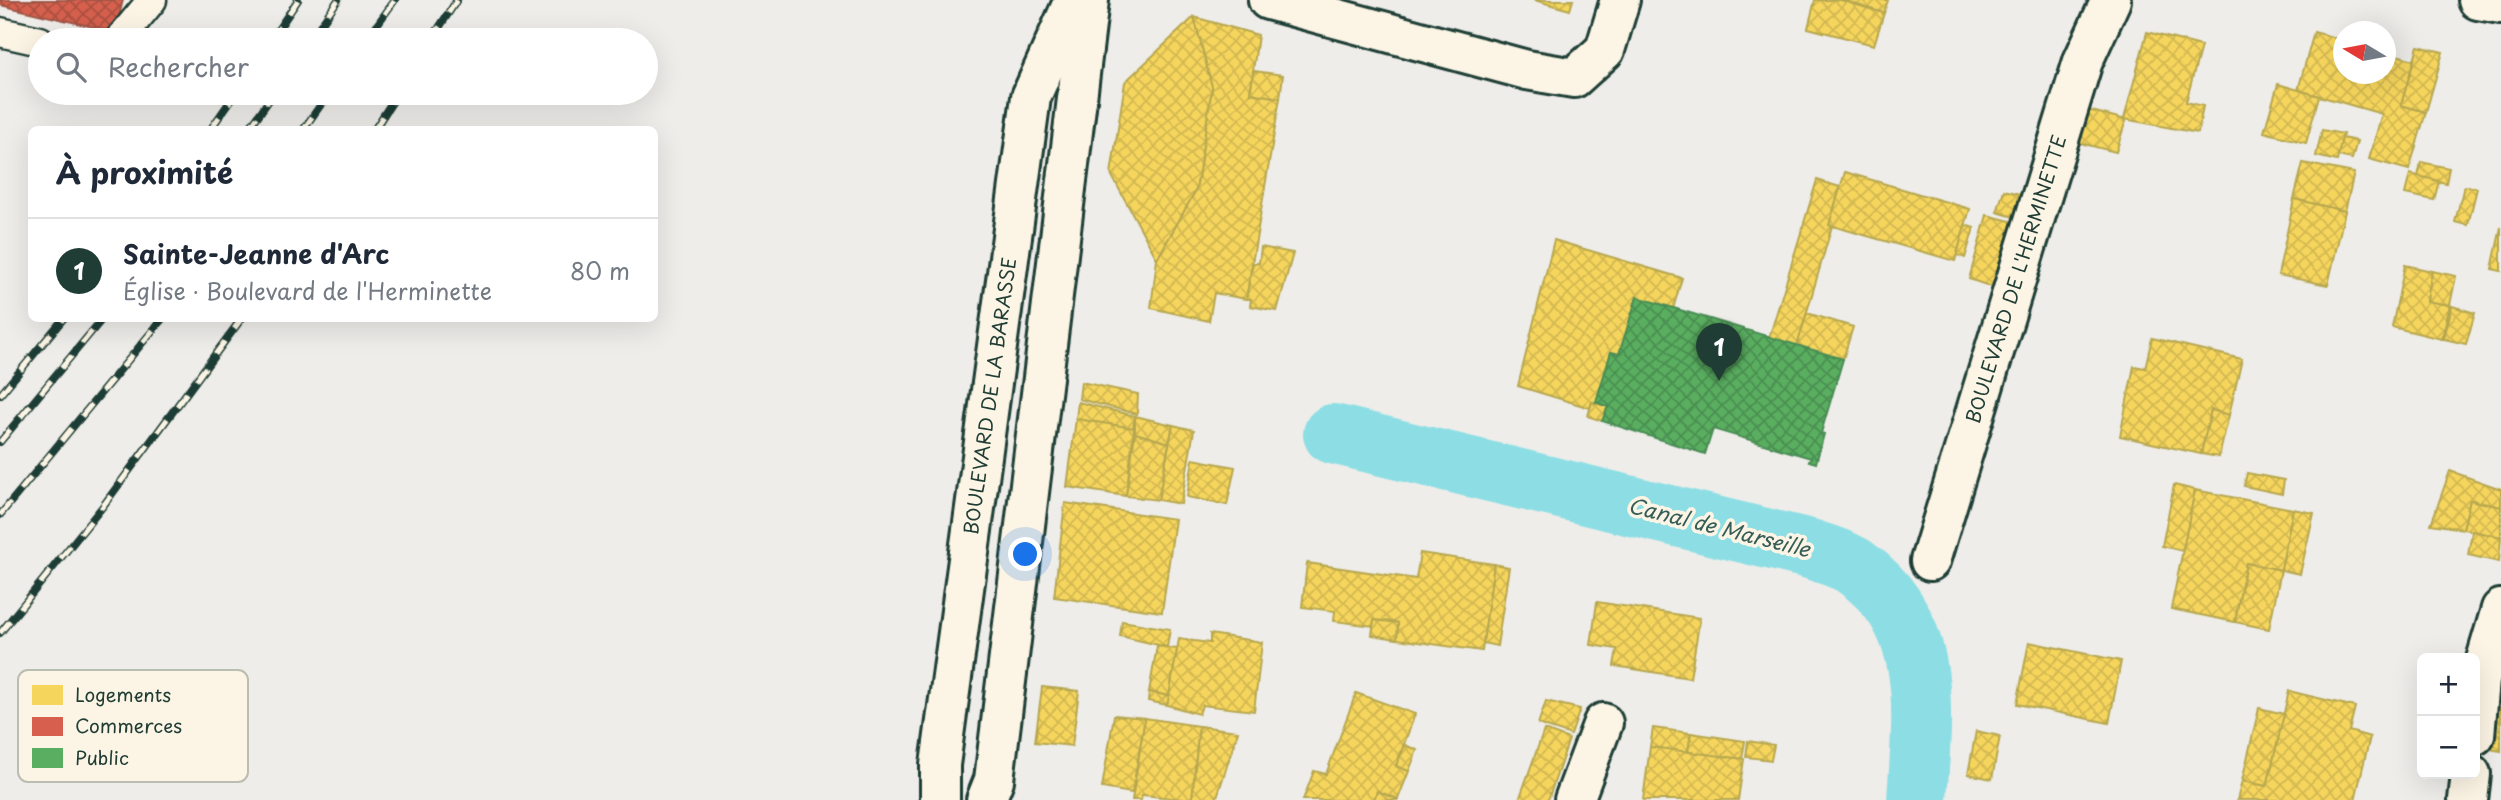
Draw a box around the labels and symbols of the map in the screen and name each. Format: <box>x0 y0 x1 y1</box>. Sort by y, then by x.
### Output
north arrow <box>2333 21 2396 84</box>
street label: BOULEVARD DE L'HERMINETTE <box>1958 131 2072 426</box>
street label: BOULEVARD DE LA BARASSE <box>956 255 1022 536</box>
pin: 1 <box>1696 323 1742 381</box>
water label: Canal de Marseille <box>1625 488 1815 565</box>
your location <box>1008 537 1042 571</box>
legend <box>18 670 248 782</box>
text: Logements <box>75 680 171 708</box>
text: Commerces <box>75 711 182 739</box>
text: Public <box>75 743 129 771</box>

